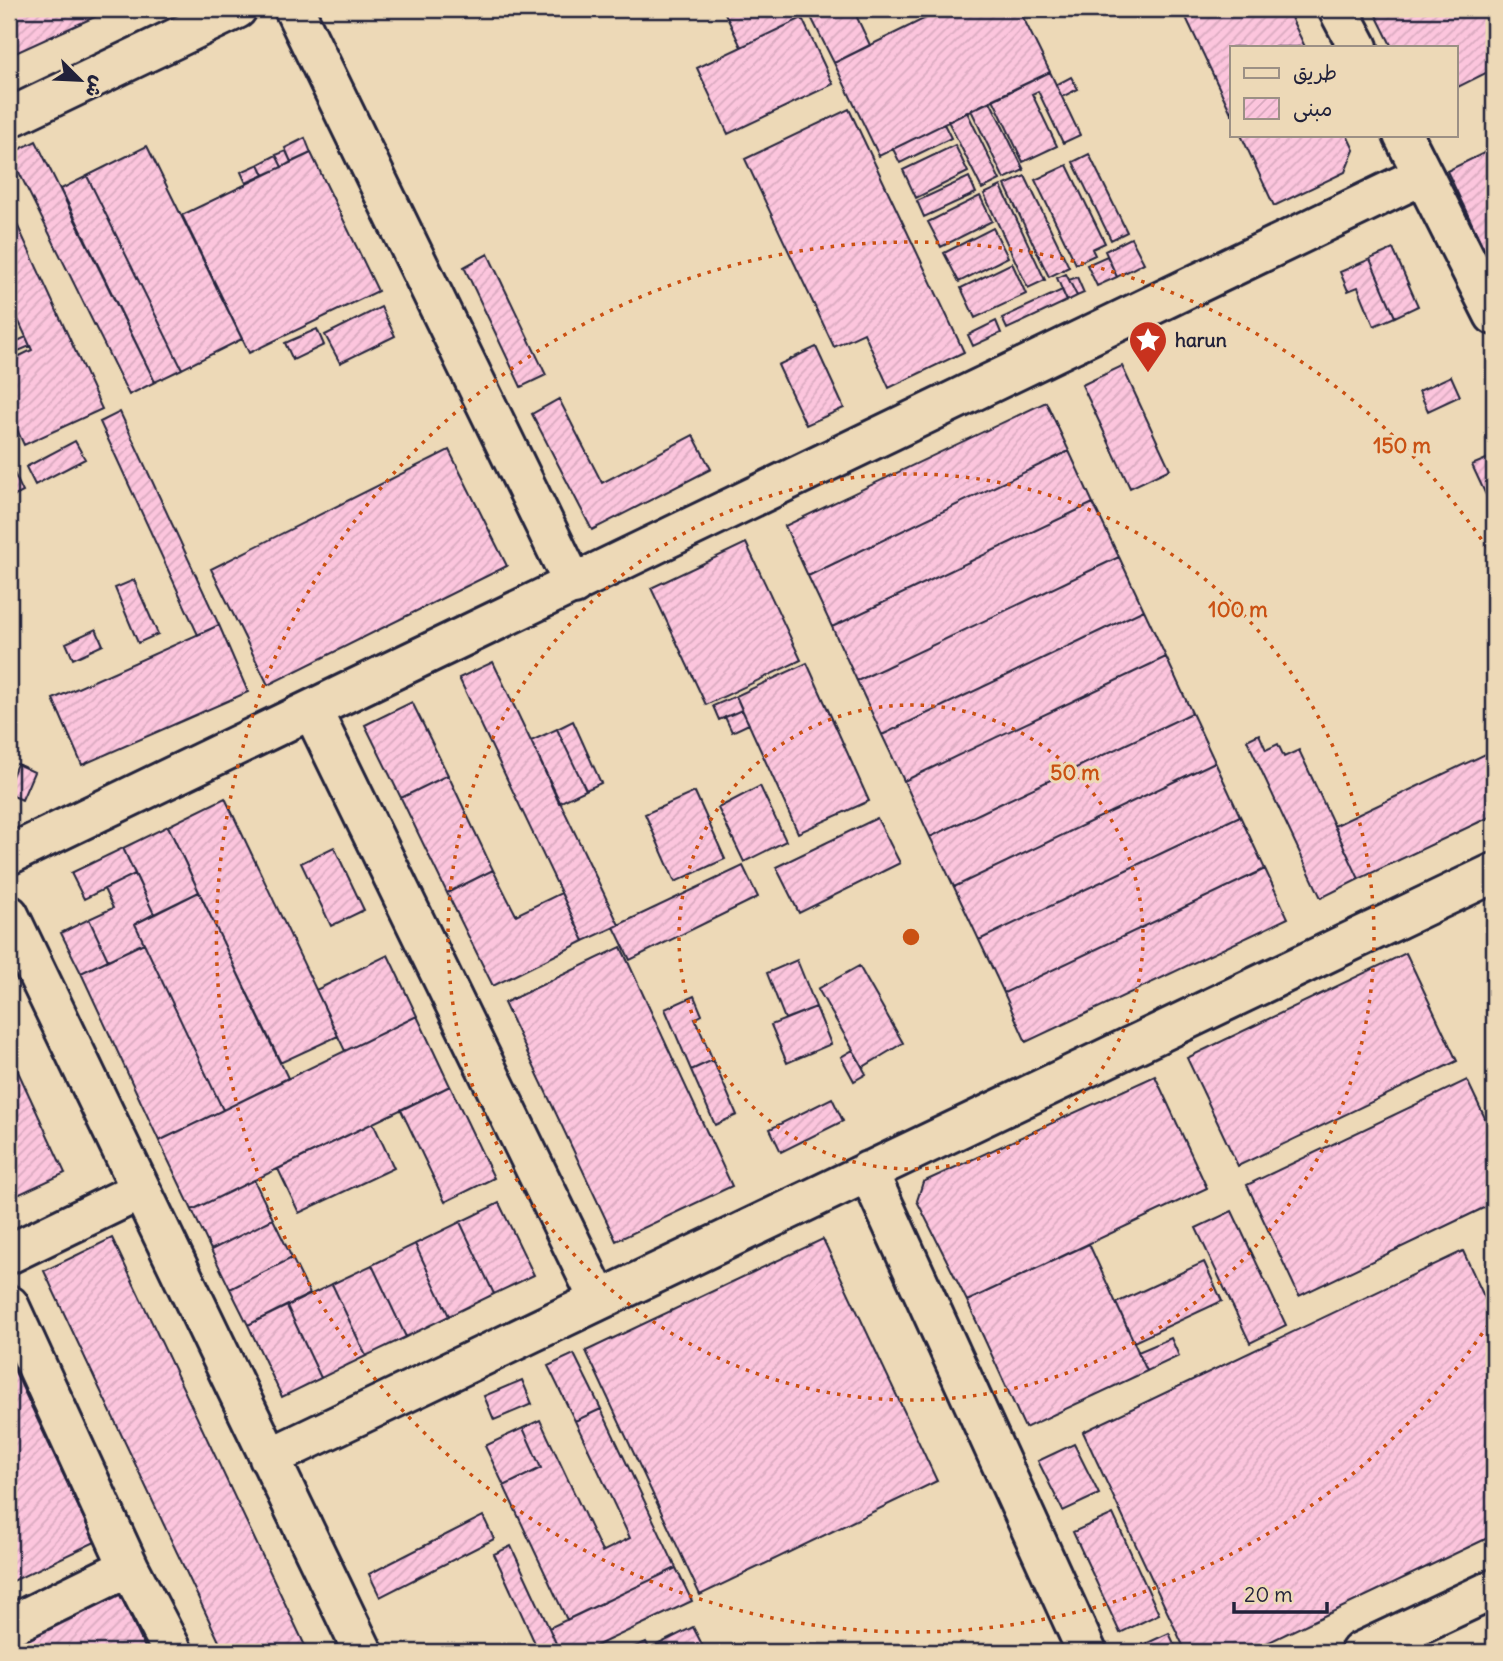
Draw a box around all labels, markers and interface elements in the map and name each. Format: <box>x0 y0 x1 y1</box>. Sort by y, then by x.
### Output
north arrow <box>46 46 116 116</box>
legend <box>1230 46 1458 136</box>
text: طريق <box>1293 59 1337 86</box>
text: ش <box>80 72 111 101</box>
text: مبنى <box>1293 95 1332 123</box>
place icon: harun <box>1127 319 1169 374</box>
place label: harun <box>1175 328 1227 352</box>
text: 150 m <box>1373 432 1431 459</box>
text: 100 m <box>1208 596 1268 623</box>
text: 50 m <box>1050 759 1100 786</box>
centre of rings <box>899 925 923 949</box>
scale bar <box>1234 1570 1326 1614</box>
text: 20 m <box>1244 1581 1293 1608</box>

